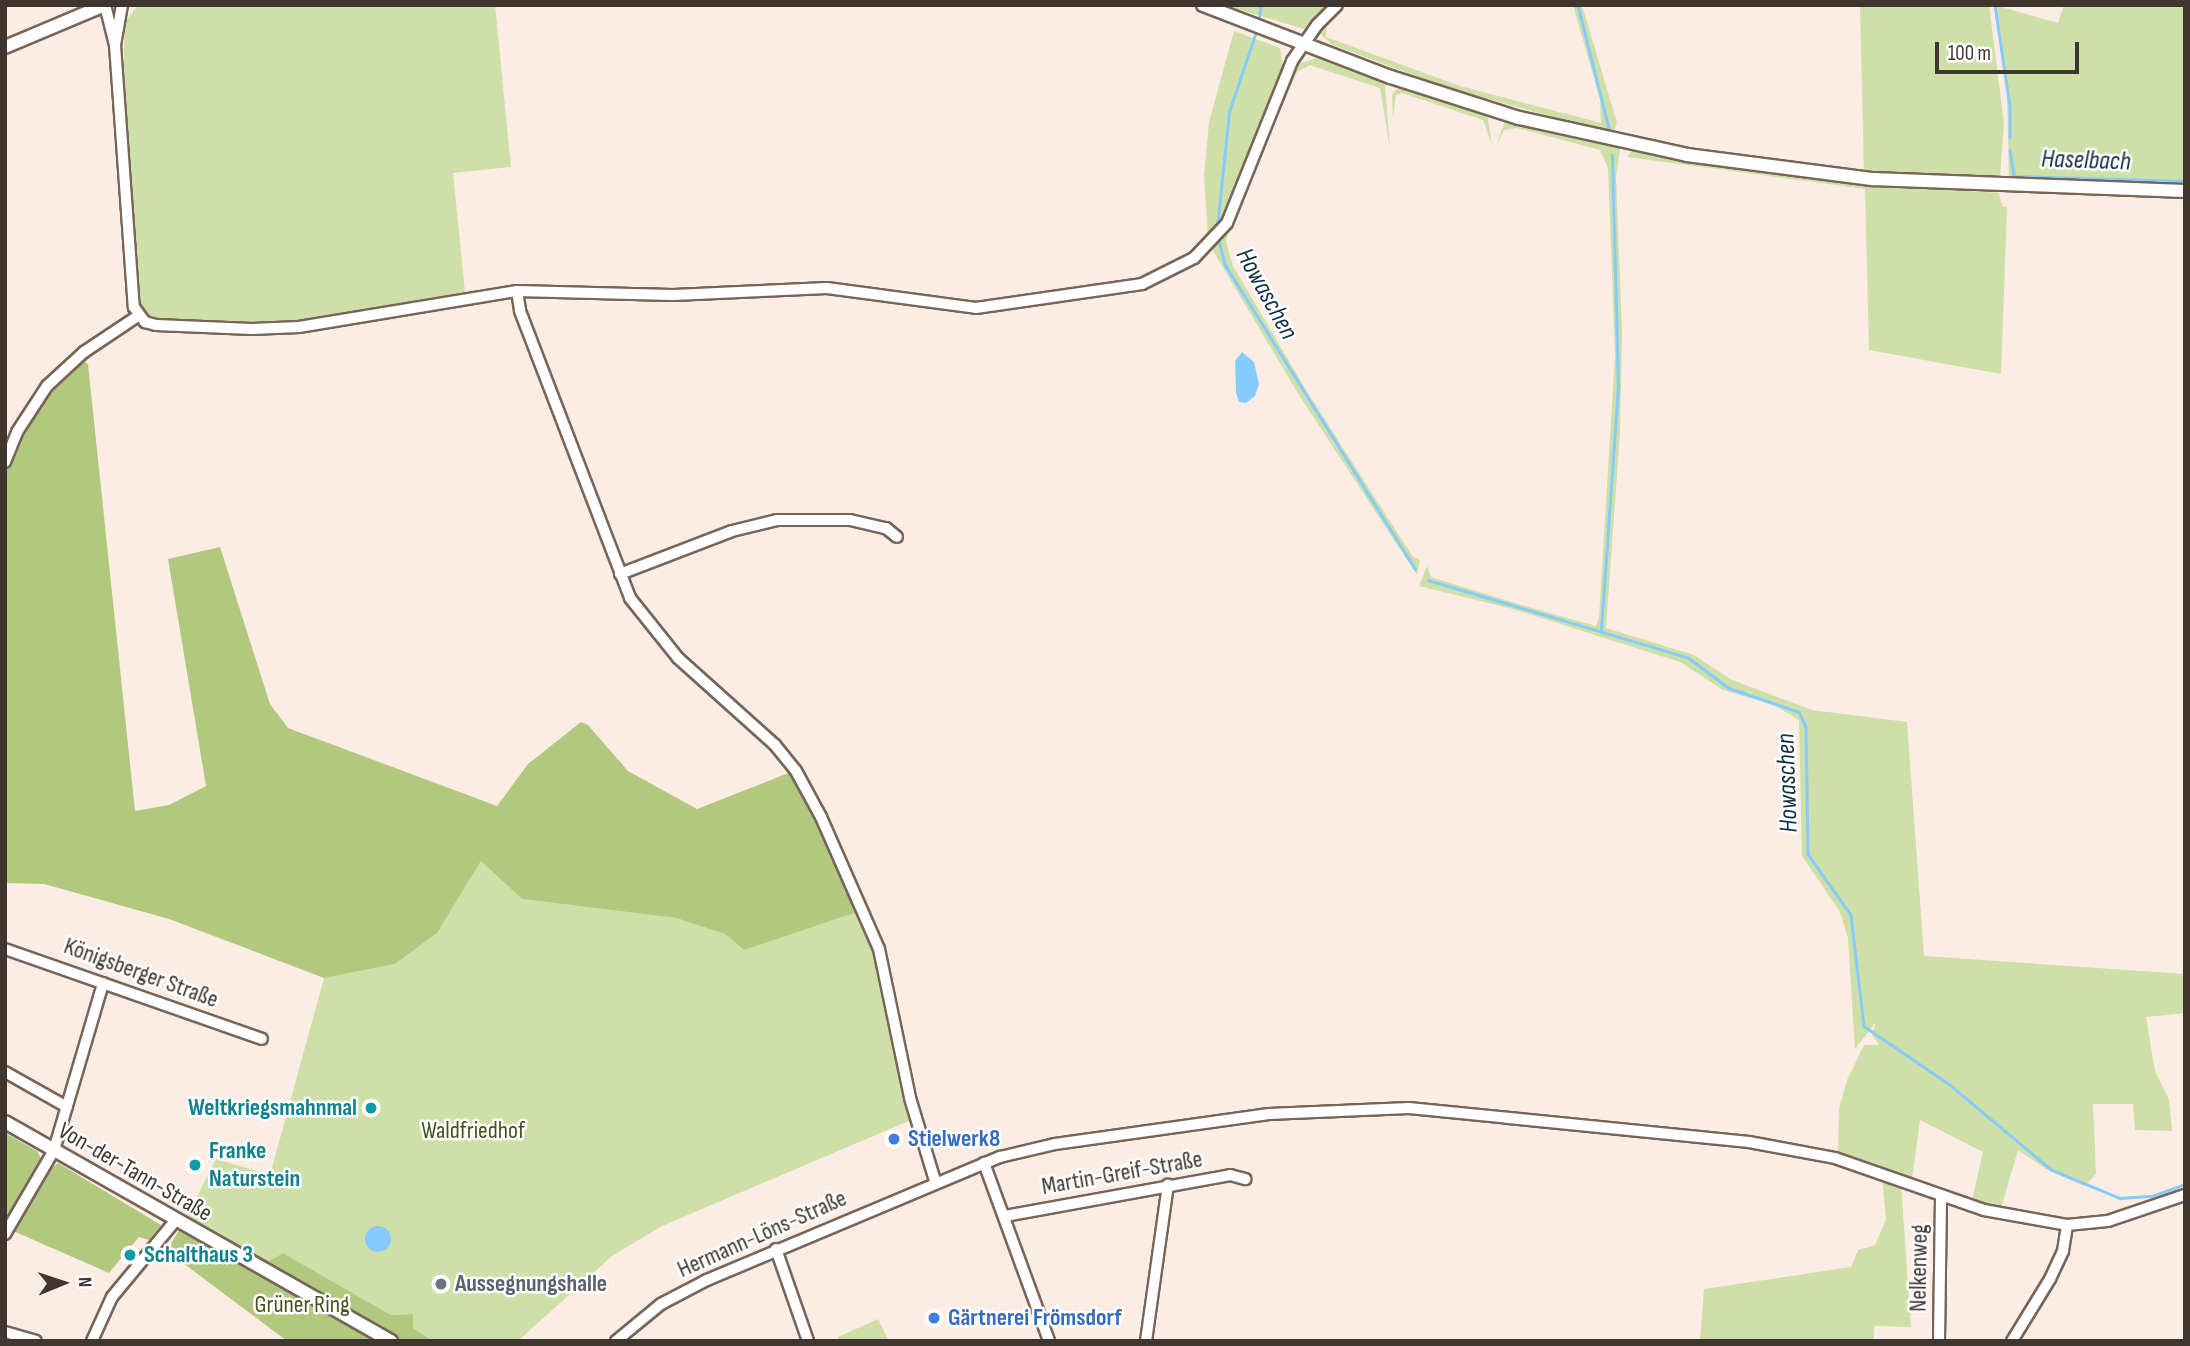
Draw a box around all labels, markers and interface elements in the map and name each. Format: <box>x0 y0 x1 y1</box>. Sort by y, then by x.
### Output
scale bar <box>1938 28 2082 72</box>
text: 100 m <box>1948 41 1991 66</box>
water label: Haselbach <box>2041 144 2131 178</box>
water label: Howaschen <box>1228 243 1304 345</box>
water label: Howaschen <box>1771 733 1805 833</box>
street label: Königsberger Straße <box>60 932 222 1014</box>
place label: Weltkriegsmahnmal <box>188 1094 357 1122</box>
marker: Weltkriegsmahnmal <box>363 1100 379 1116</box>
street label: Von-der-Tann-Straße <box>53 1116 217 1228</box>
park label: Waldfriedhof <box>421 1117 525 1145</box>
place label: Stielwerk8 <box>908 1125 1000 1153</box>
marker: Stielwerk8 <box>886 1131 902 1147</box>
place label: Franke Naturstein <box>209 1137 300 1193</box>
street label: Martin-Greif-Straße <box>1039 1145 1205 1201</box>
marker: Franke Naturstein <box>187 1157 203 1173</box>
street label: Hermann-Löns-Straße <box>673 1184 851 1284</box>
street label: Nelkenweg <box>1904 1224 1934 1312</box>
place label: Schalthaus 3 <box>144 1241 253 1269</box>
marker: Schalthaus 3 <box>122 1247 138 1263</box>
north arrow <box>28 1248 98 1318</box>
place label: Aussegnungshalle <box>455 1270 607 1298</box>
marker: Aussegnungshalle <box>433 1276 449 1292</box>
text: N <box>73 1277 96 1288</box>
park label: Grüner Ring <box>255 1291 349 1319</box>
place label: Gärtnerei Frömsdorf <box>948 1304 1122 1332</box>
marker: Gärtnerei Frömsdorf <box>926 1310 942 1326</box>

